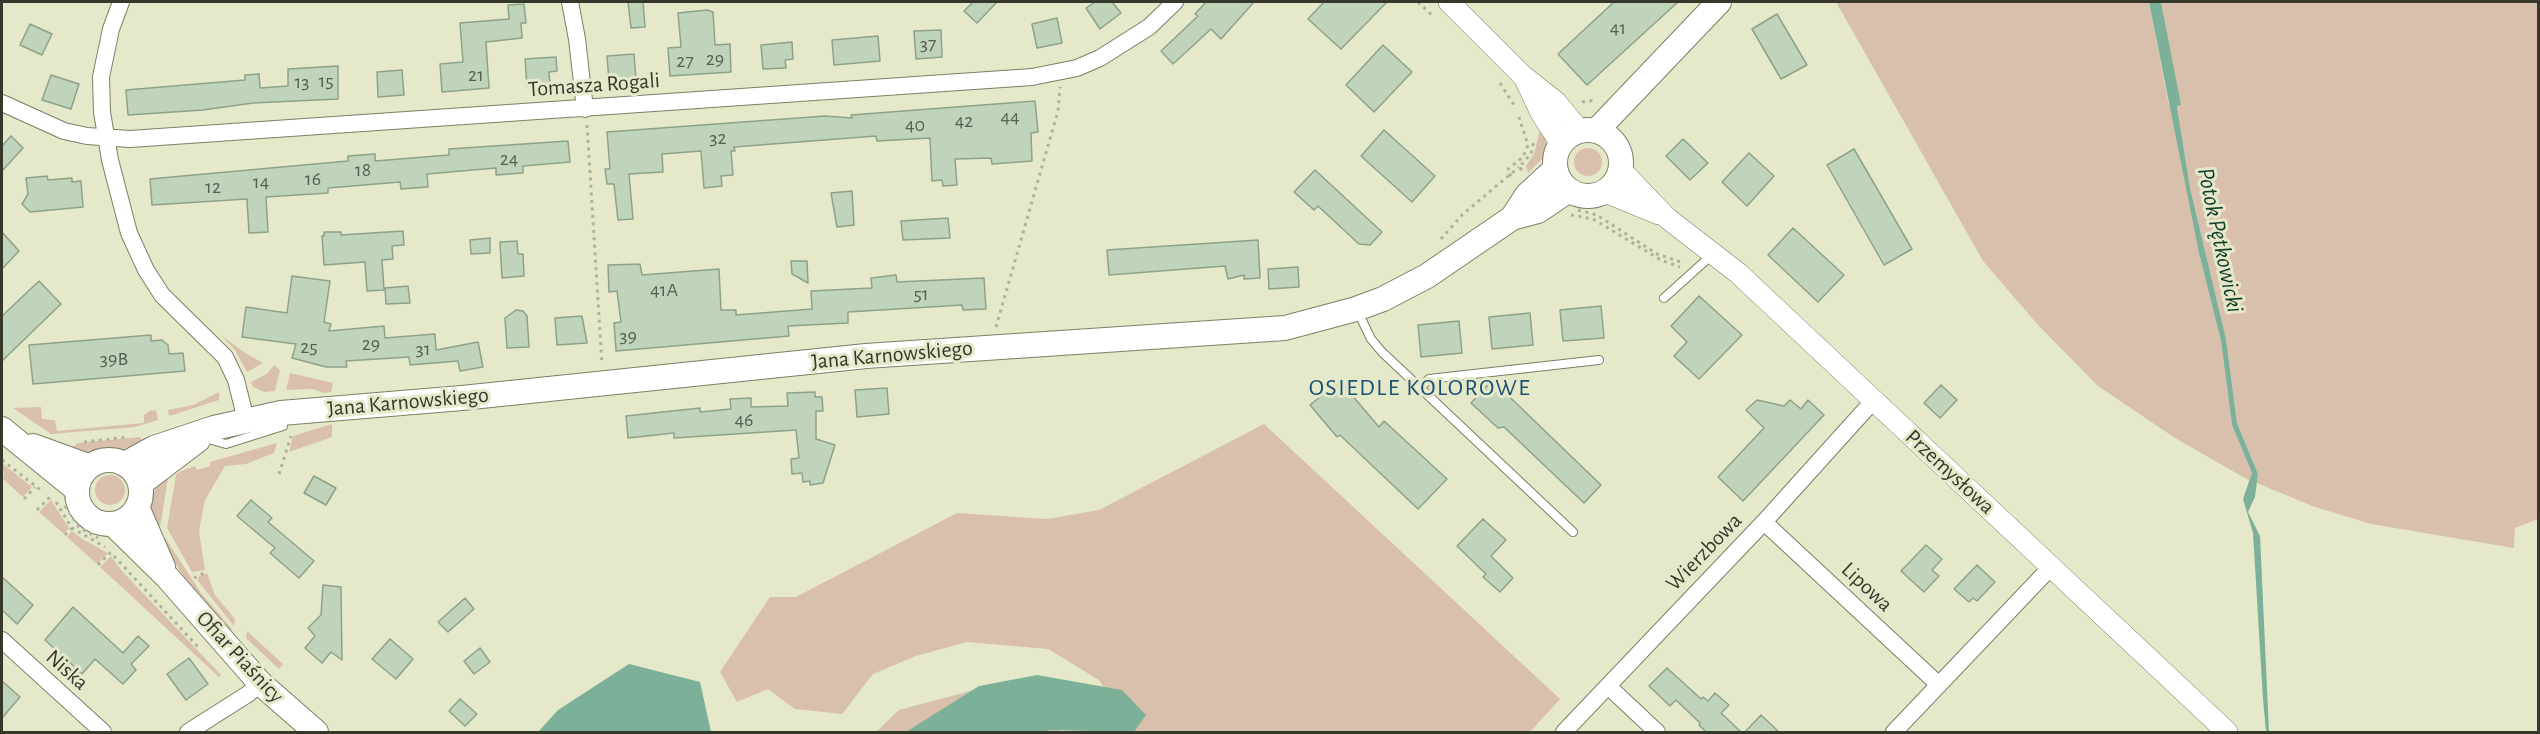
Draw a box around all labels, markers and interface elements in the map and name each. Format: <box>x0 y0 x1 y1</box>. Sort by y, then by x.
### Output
house number: 41 <box>1610 16 1626 40</box>
house number: 37 <box>920 32 936 56</box>
house number: 29 <box>706 47 724 71</box>
house number: 27 <box>676 49 694 73</box>
house number: 21 <box>468 63 484 87</box>
street label: Tomasza Rogali <box>527 67 661 103</box>
house number: 15 <box>318 69 334 93</box>
house number: 13 <box>294 70 310 94</box>
house number: 44 <box>1000 105 1020 129</box>
house number: 42 <box>955 109 973 133</box>
house number: 40 <box>905 113 925 137</box>
house number: 32 <box>709 126 727 150</box>
house number: 24 <box>500 147 518 171</box>
house number: 18 <box>355 158 371 182</box>
water label: Potok Pętkowicki <box>2191 165 2249 315</box>
house number: 16 <box>305 167 321 191</box>
house number: 14 <box>253 170 269 194</box>
house number: 12 <box>205 175 221 199</box>
house number: 41A <box>650 278 678 302</box>
house number: 51 <box>913 282 929 306</box>
house number: 39 <box>619 324 637 348</box>
house number: 29 <box>362 332 380 356</box>
house number: 25 <box>300 335 318 359</box>
street label: Jana Karnowskiego <box>810 335 974 375</box>
house number: 31 <box>415 337 431 361</box>
house number: 39B <box>100 347 128 371</box>
district label: OSIEDLE KOLOROWE <box>1309 374 1531 402</box>
street label: Jana Karnowskiego <box>326 382 490 422</box>
house number: 46 <box>734 408 754 432</box>
street label: Przemysłowa <box>1900 424 2000 520</box>
street label: Wierzbowa <box>1661 508 1747 596</box>
street label: Lipowa <box>1836 557 1898 617</box>
street label: Ofiar Piaśnicy <box>191 605 289 709</box>
street label: Niska <box>40 644 94 696</box>

